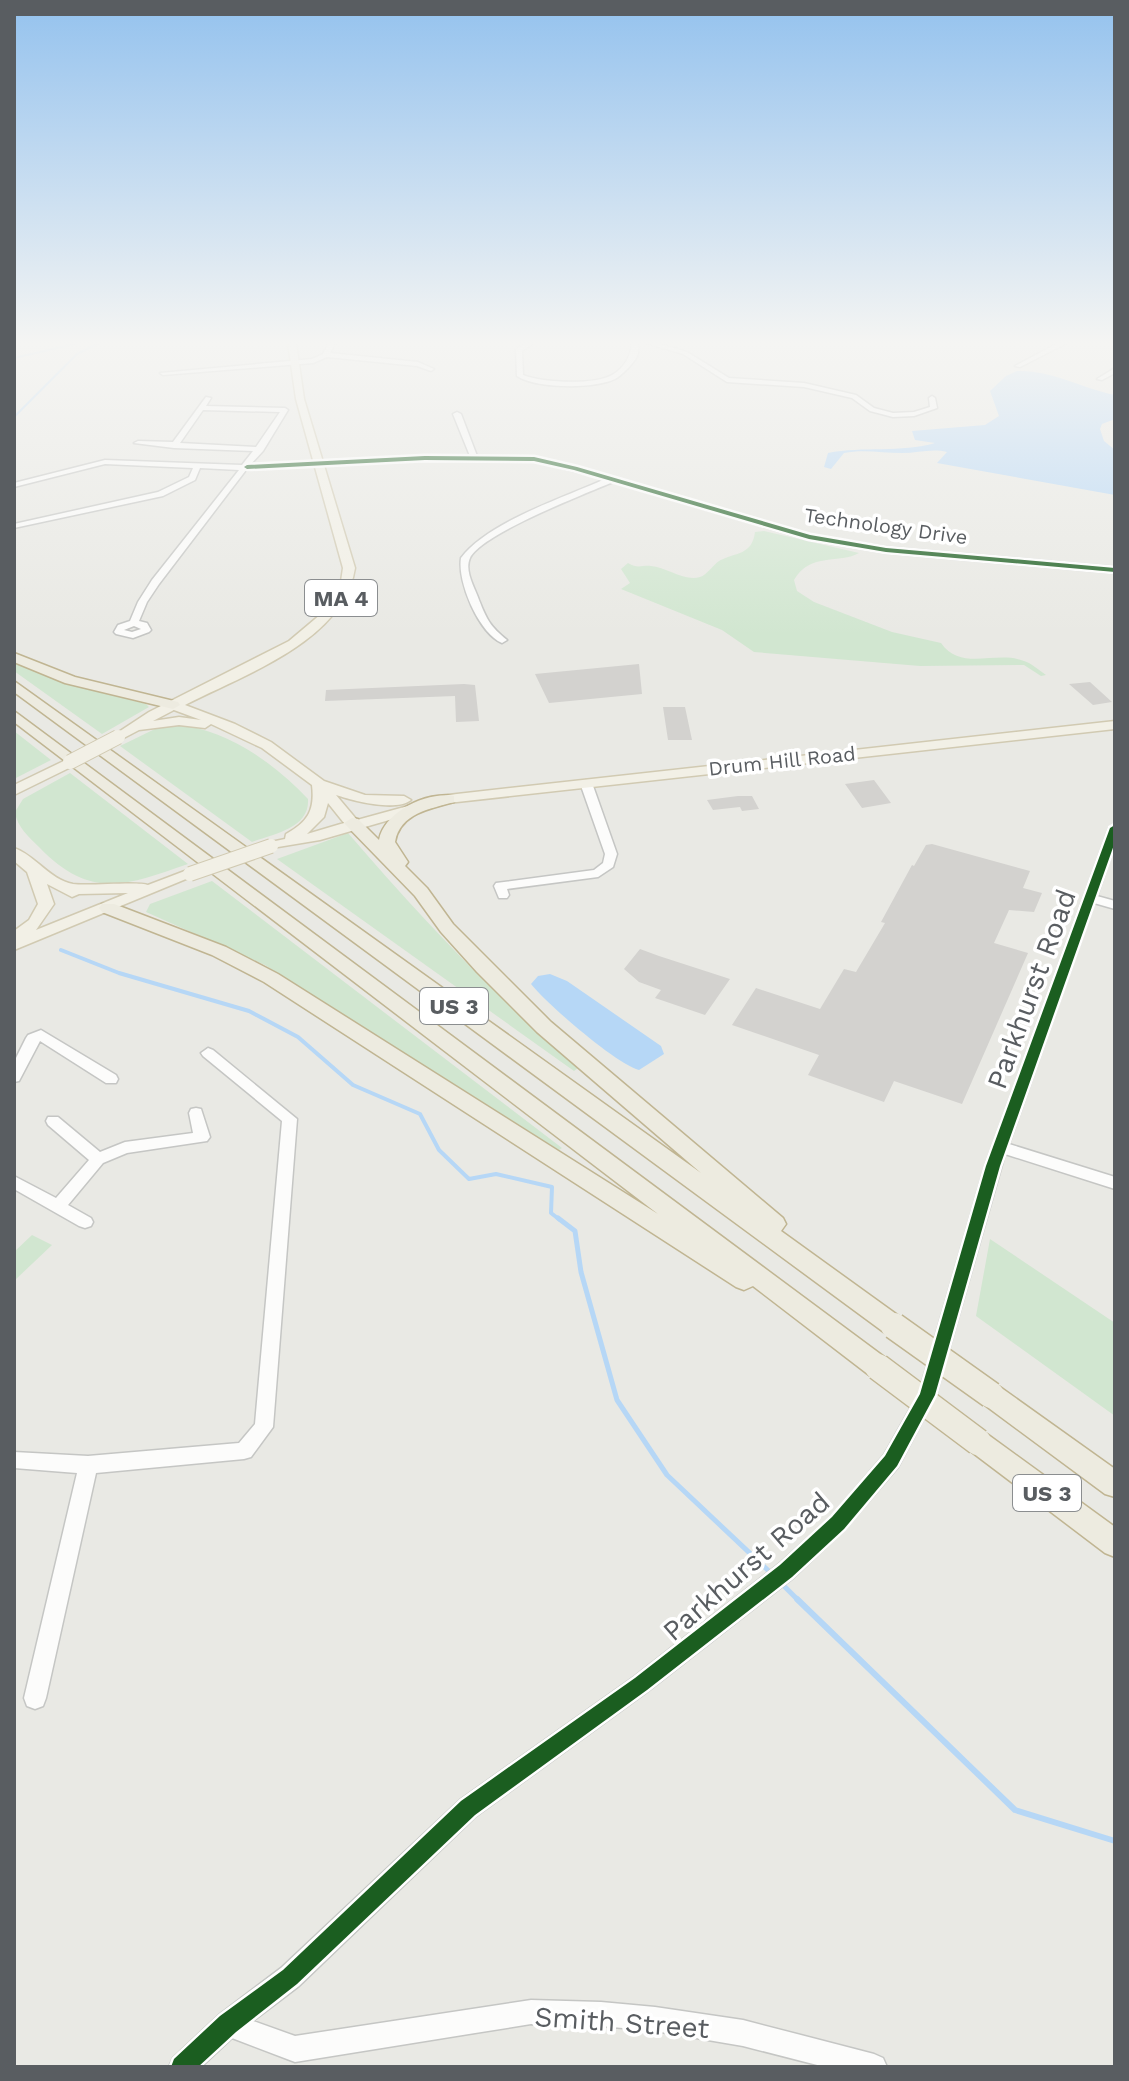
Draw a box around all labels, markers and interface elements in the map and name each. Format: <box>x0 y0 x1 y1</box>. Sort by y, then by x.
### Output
street label: Technology Drive <box>803 503 969 549</box>
road number: MA 4 <box>305 580 377 616</box>
street label: Drum Hill Road <box>707 741 857 781</box>
street label: Parkhurst Road <box>980 885 1083 1094</box>
road number: US 3 <box>420 988 488 1024</box>
road number: US 3 <box>1013 1475 1081 1511</box>
street label: Parkhurst Road <box>656 1485 836 1648</box>
street label: Smith Street <box>534 2000 711 2045</box>

